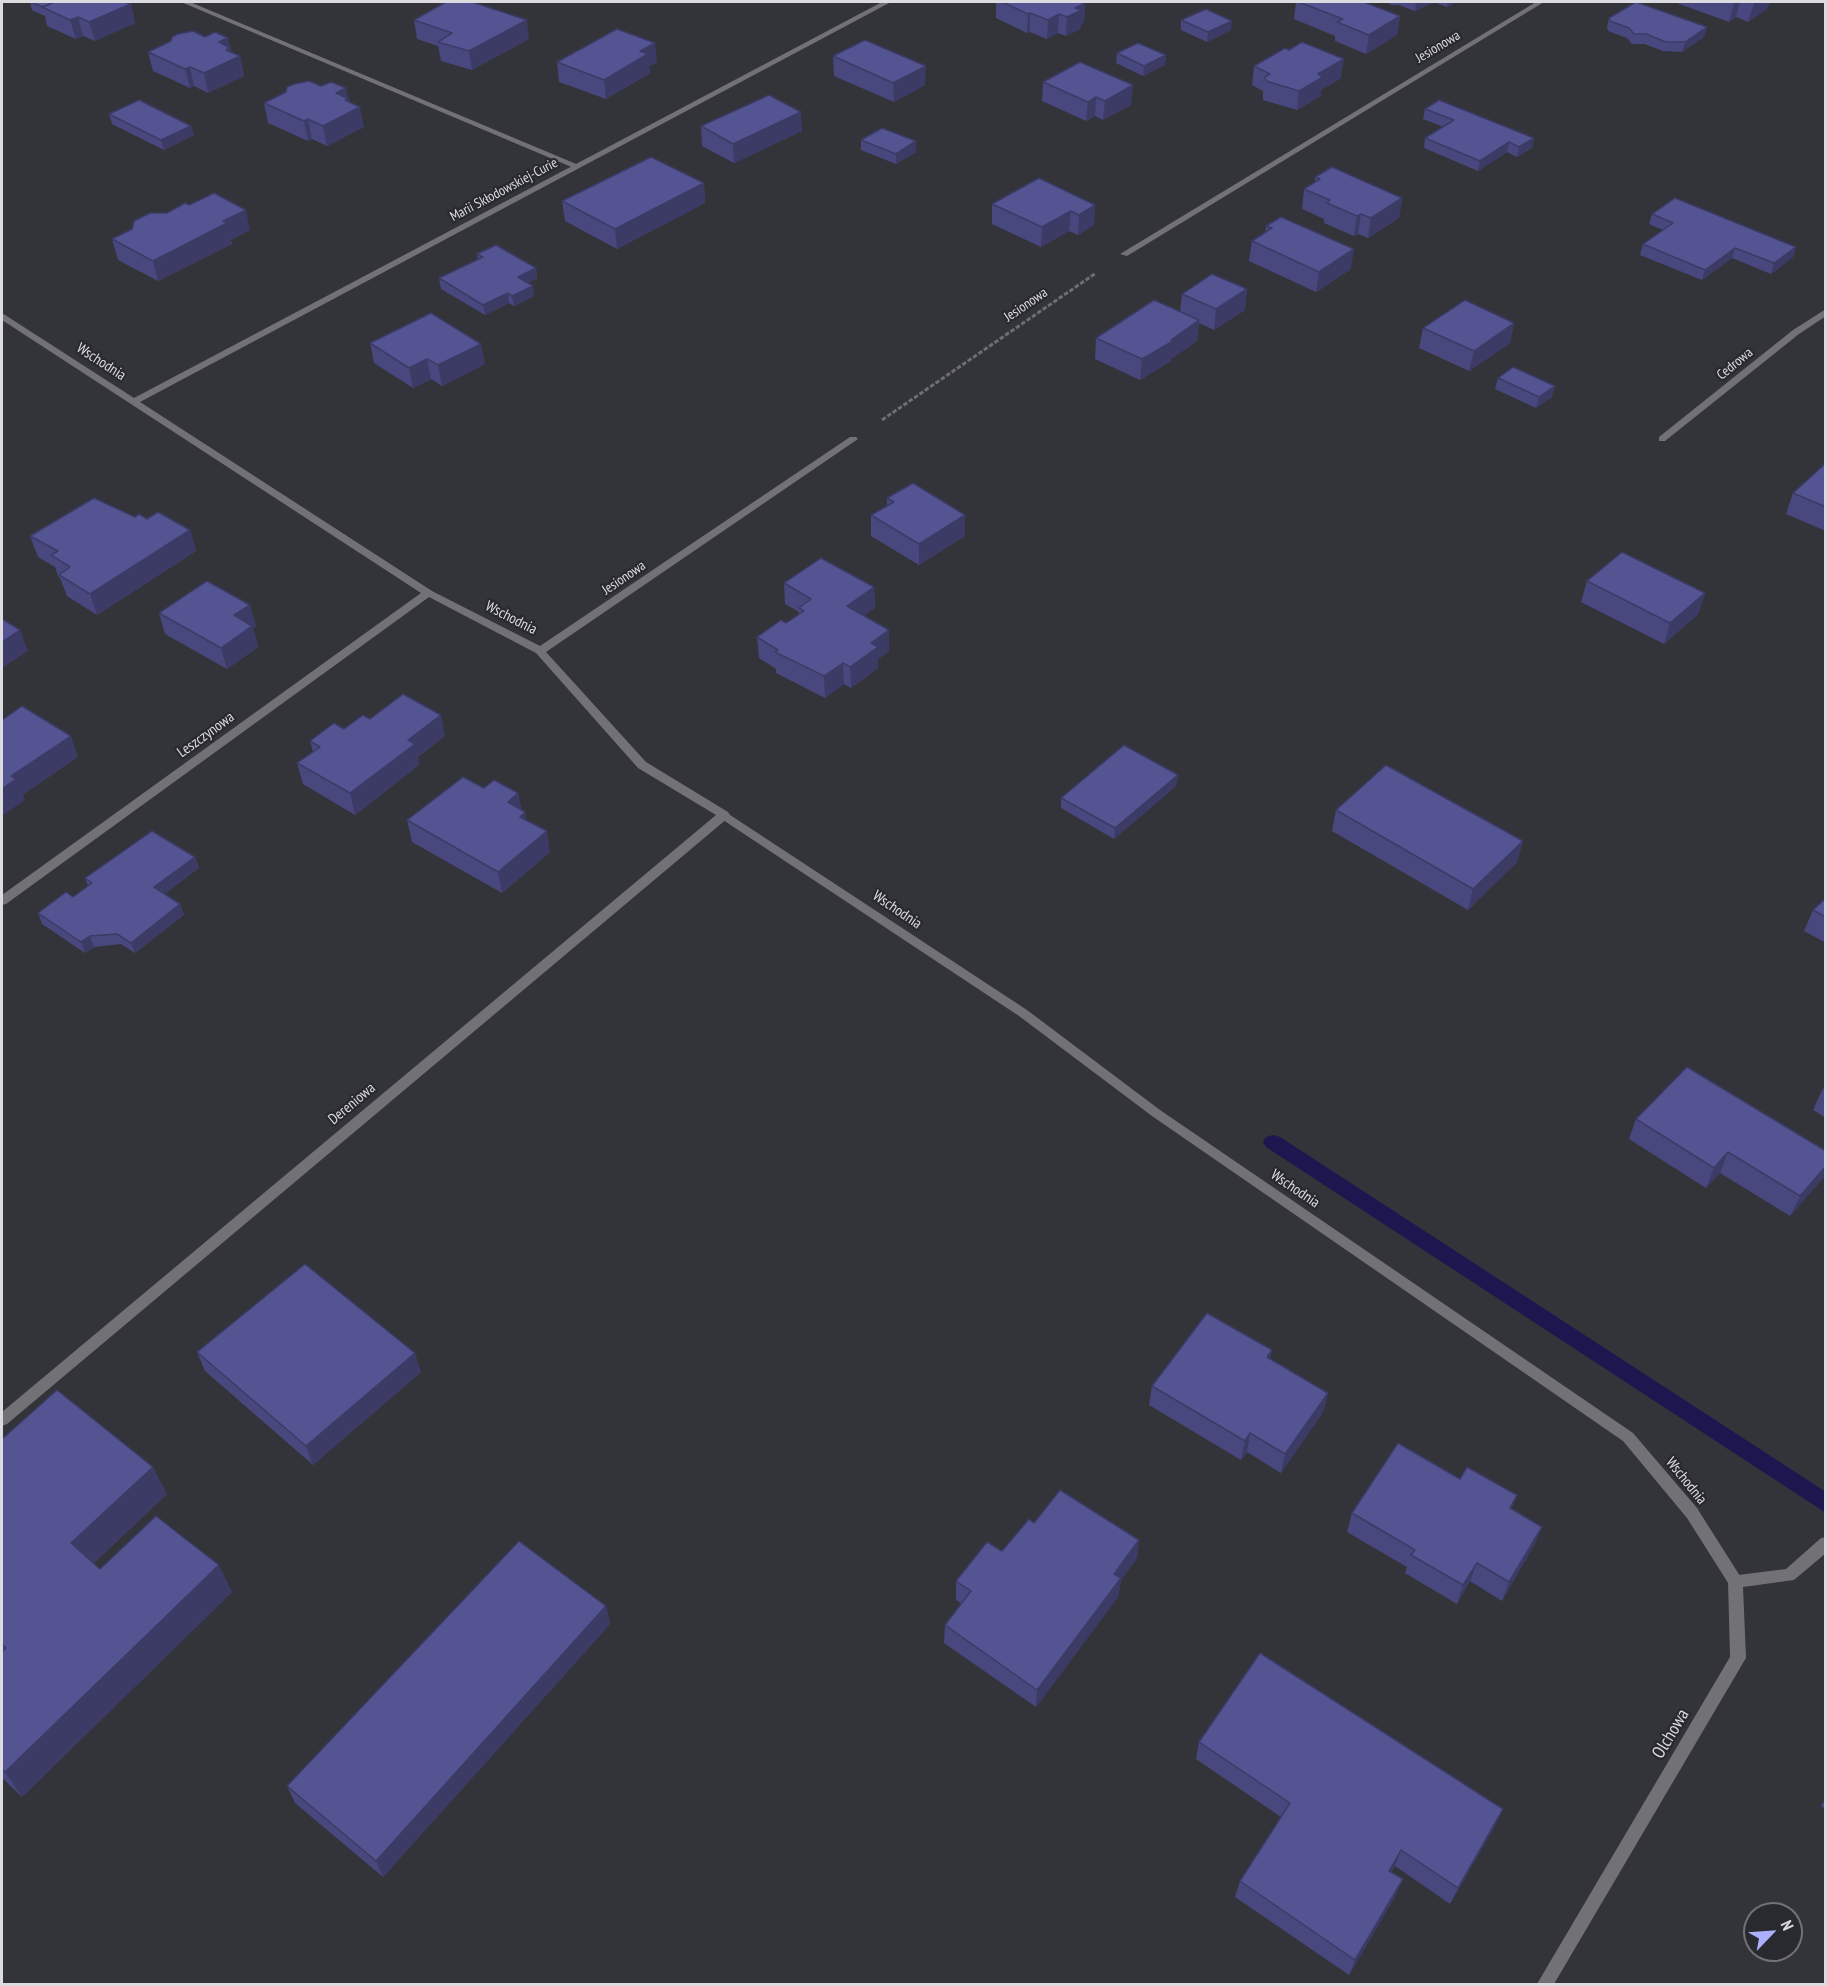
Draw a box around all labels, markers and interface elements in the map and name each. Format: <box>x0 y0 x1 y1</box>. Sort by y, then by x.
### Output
street label: Jesionowa <box>1413 27 1463 67</box>
street label: Marii Skłodowskiej-Curie <box>447 155 561 225</box>
street label: Jesionowa <box>1001 284 1051 326</box>
street label: Wschodnia <box>73 339 129 385</box>
street label: Cedrowa <box>1714 344 1756 384</box>
street label: Jesionowa <box>599 557 649 599</box>
street label: Wschodnia <box>482 597 540 639</box>
street label: Leszczynowa <box>174 708 238 762</box>
street label: Wschodnia <box>869 887 925 933</box>
street label: Dereniowa <box>325 1079 379 1129</box>
street label: Wschodnia <box>1267 1166 1323 1212</box>
street label: Wschodnia <box>1662 1454 1710 1508</box>
street label: Olchowa <box>1648 1705 1694 1763</box>
north arrow <box>1743 1902 1803 1962</box>
text: N <box>1777 1917 1798 1933</box>

